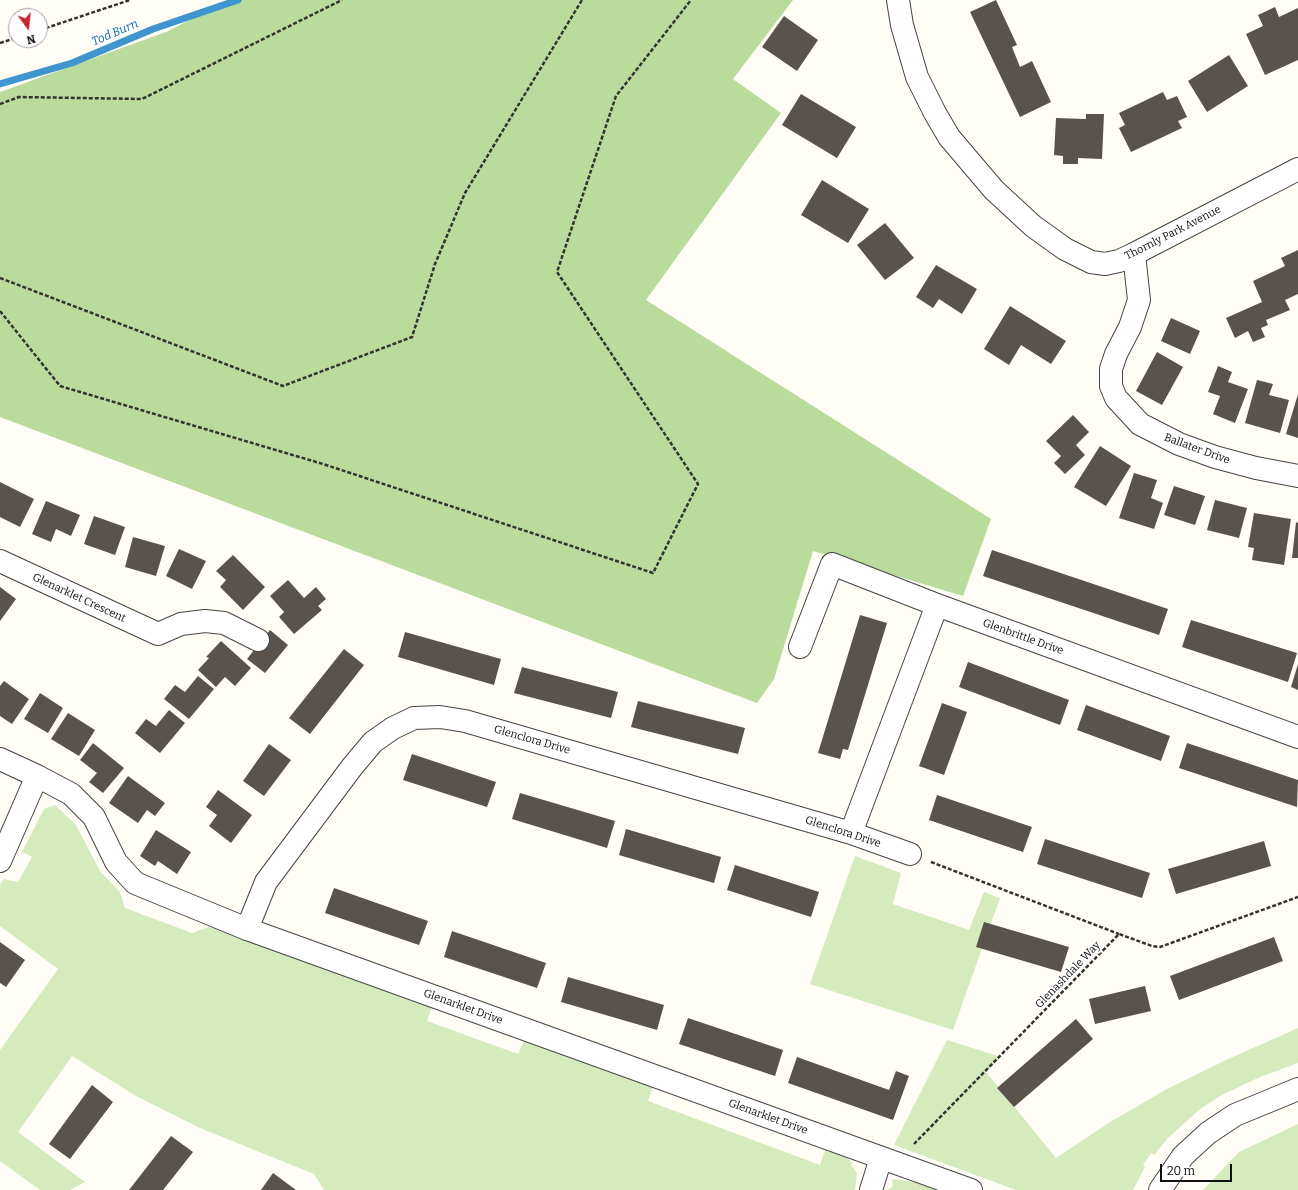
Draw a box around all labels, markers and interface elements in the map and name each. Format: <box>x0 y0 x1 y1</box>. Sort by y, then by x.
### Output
north arrow <box>8 8 48 48</box>
water label: Tod Burn <box>90 17 140 49</box>
text: N <box>25 32 37 46</box>
street label: Thornly Park Avenue <box>1123 203 1223 263</box>
street label: Ballater Drive <box>1162 431 1232 467</box>
street label: Glenarklet Crescent <box>30 571 128 625</box>
street label: Glenbrittle Drive <box>981 616 1065 658</box>
street label: Glenclora Drive <box>492 723 572 757</box>
street label: Glenclora Drive <box>803 814 883 850</box>
street label: Glenashdale Way <box>1033 939 1103 1011</box>
street label: Glenarklet Drive <box>422 987 504 1027</box>
street label: Glenarklet Drive <box>727 1097 809 1137</box>
scale bar <box>1162 1156 1234 1182</box>
text: 20 m <box>1167 1164 1195 1178</box>

